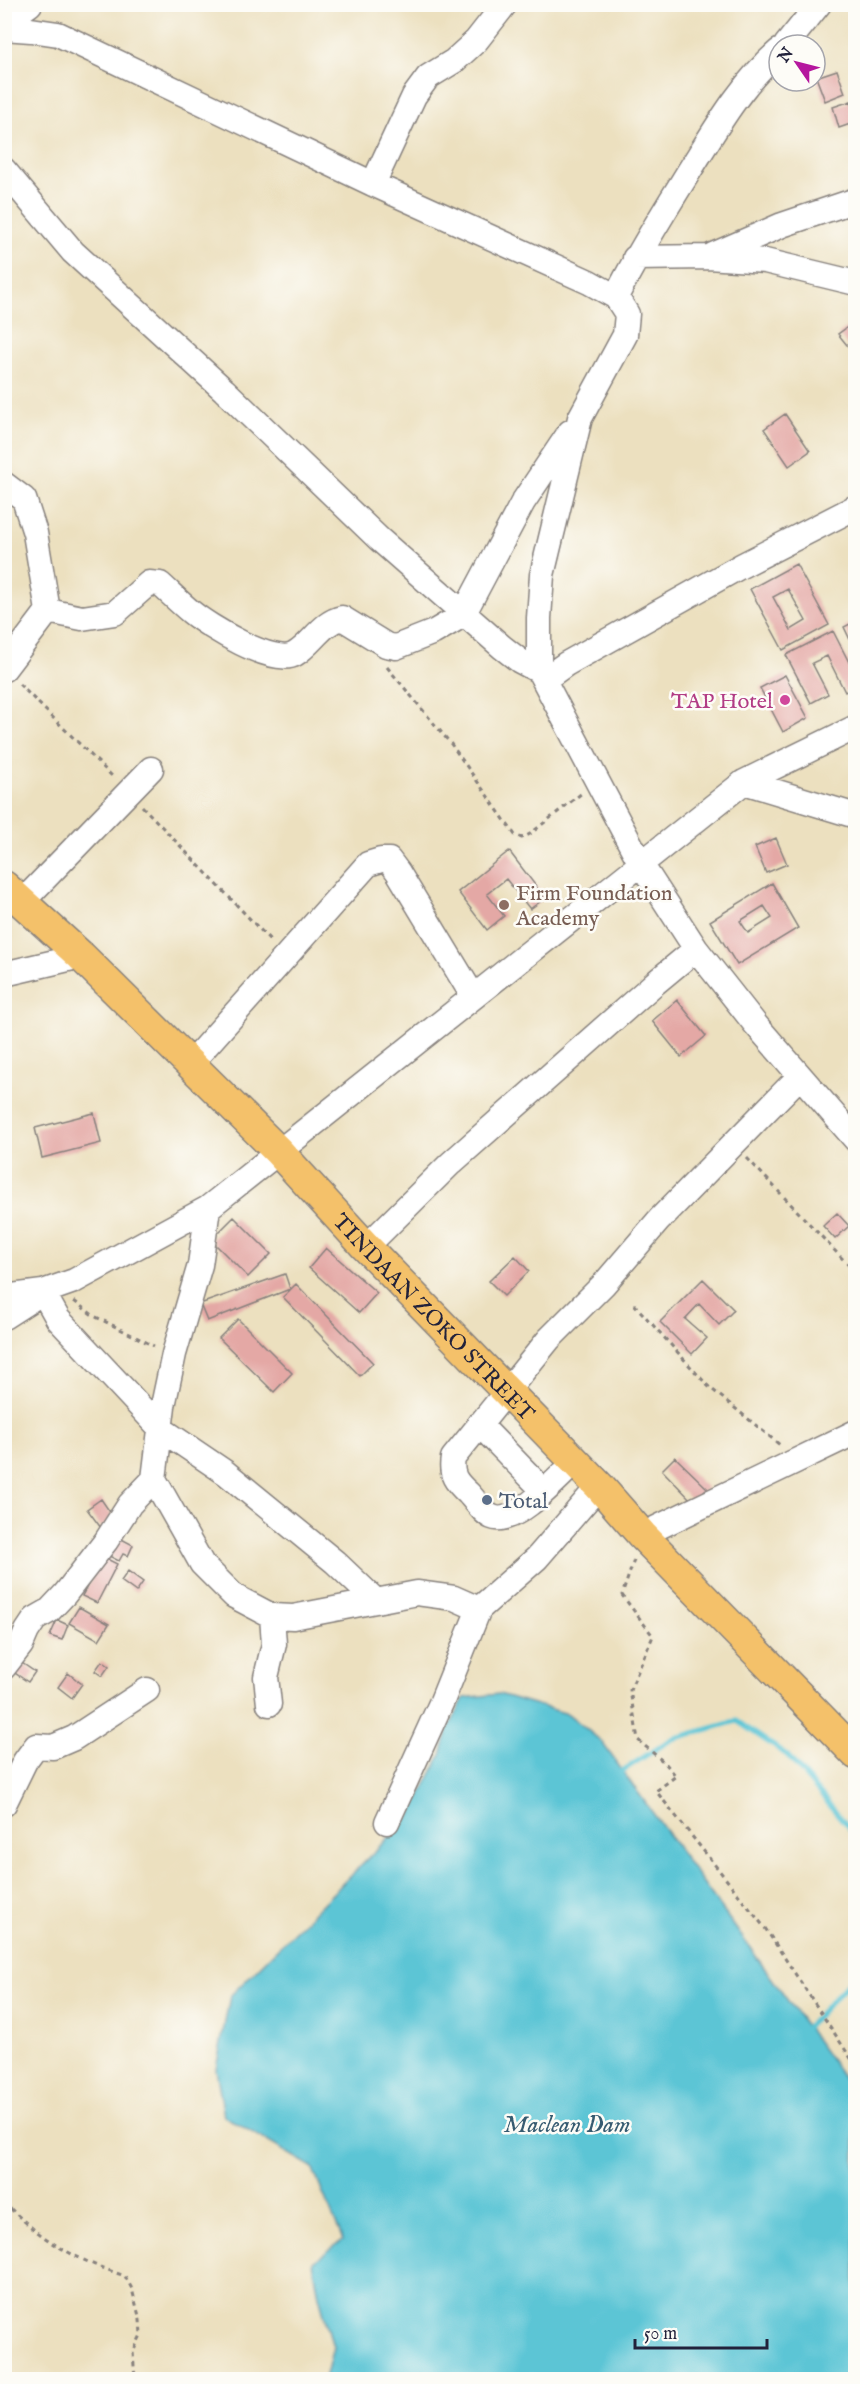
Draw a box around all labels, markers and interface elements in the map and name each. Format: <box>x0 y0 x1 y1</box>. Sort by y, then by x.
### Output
north arrow <box>767 33 827 93</box>
text: N <box>774 44 799 68</box>
place label: TAP Hotel <box>671 688 773 716</box>
marker: TAP Hotel <box>778 693 792 707</box>
place label: Firm Foundation Academy <box>515 880 673 933</box>
marker: Firm Foundation Academy <box>497 898 511 912</box>
street label: TINDAAN ZOKO STREET <box>326 1208 540 1427</box>
place label: Total <box>499 1488 548 1516</box>
marker: Total <box>480 1493 494 1507</box>
water label: Maclean Dam <box>504 2110 630 2141</box>
scale bar <box>635 2312 767 2350</box>
text: 50 m <box>644 2323 677 2346</box>

